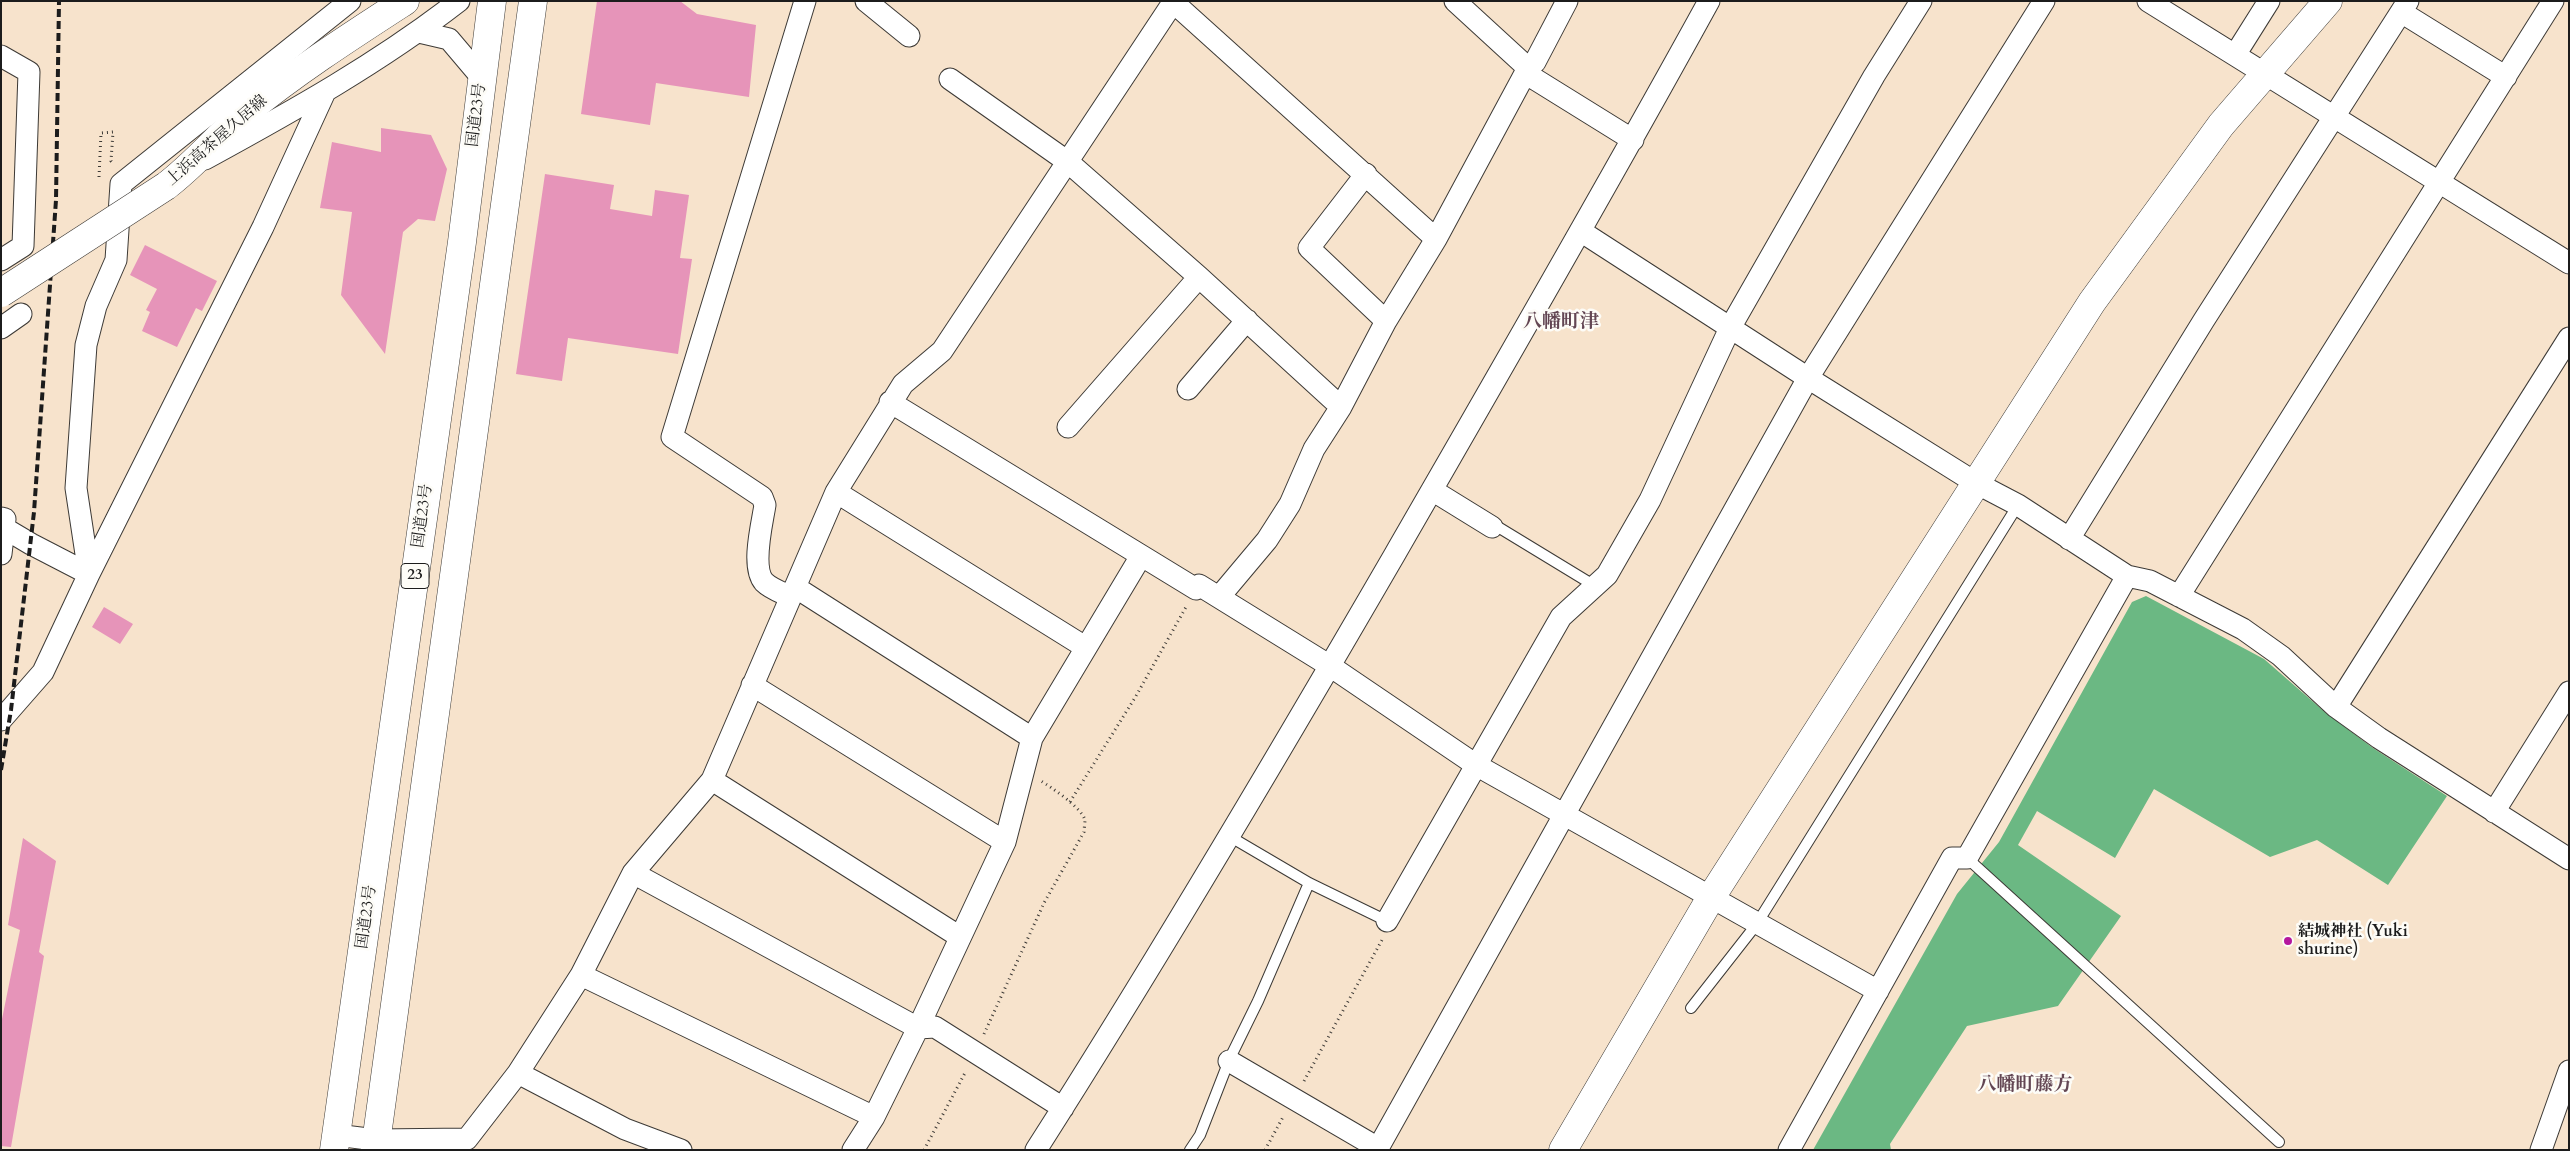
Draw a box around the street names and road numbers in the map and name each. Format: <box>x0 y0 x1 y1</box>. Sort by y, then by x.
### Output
street label: 国道23号 <box>464 82 490 148</box>
street label: 上浜高茶屋久居線 <box>162 92 272 190</box>
street label: 国道23号 <box>409 483 437 549</box>
road number: 23 <box>401 564 429 588</box>
street label: 国道23号 <box>353 884 381 950</box>

